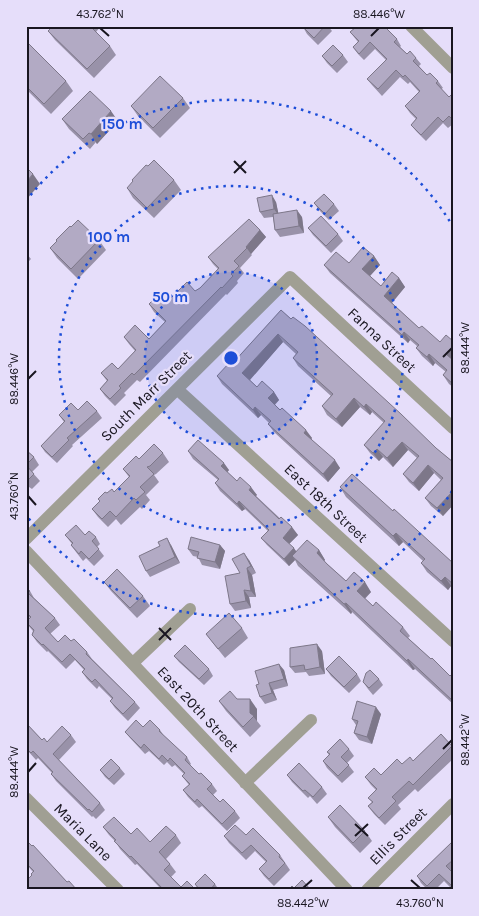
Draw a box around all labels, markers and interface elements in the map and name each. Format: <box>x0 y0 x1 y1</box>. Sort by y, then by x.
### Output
text: 43.762°N <box>76 7 124 21</box>
text: 88.446°W <box>353 7 405 21</box>
text: 150 m <box>101 115 143 133</box>
text: 100 m <box>88 228 130 246</box>
text: 50 m <box>152 288 188 306</box>
street label: Fanna Street <box>344 304 420 376</box>
text: 88.444°W <box>458 322 472 374</box>
street label: South Marr Street <box>97 347 195 445</box>
centre of rings <box>222 349 240 367</box>
text: 88.446°W <box>7 353 21 405</box>
street label: East 18th Street <box>281 460 372 546</box>
text: 43.760°N <box>7 472 21 520</box>
street label: East 20th Street <box>154 662 243 756</box>
text: 88.442°W <box>458 714 472 766</box>
text: 88.444°W <box>7 746 21 798</box>
street label: Maria Lane <box>50 799 116 865</box>
street label: Ellis Street <box>366 803 431 868</box>
text: 88.442°W <box>277 896 329 910</box>
text: 43.760°N <box>396 896 444 910</box>

